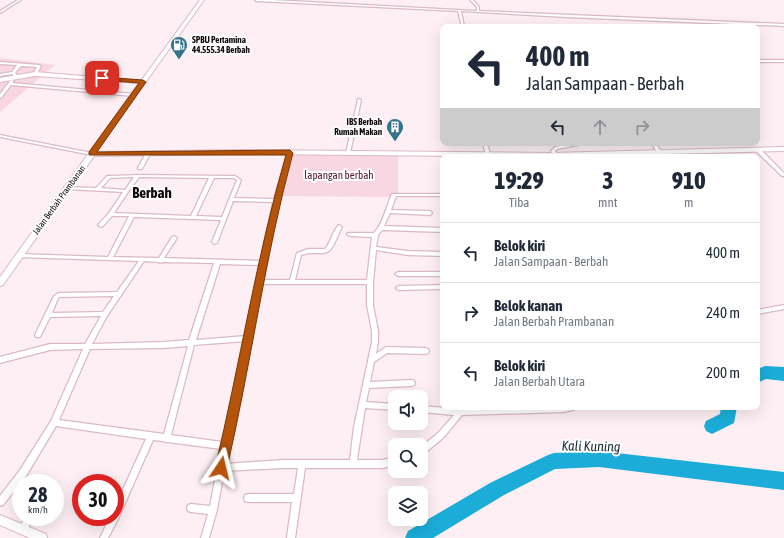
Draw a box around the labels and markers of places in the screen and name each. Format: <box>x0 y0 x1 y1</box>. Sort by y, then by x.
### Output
fuel station icon: SPBU Pertamina 44.555.34 Berbah <box>169 35 189 60</box>
place label: SPBU Pertamina 44.555.34 Berbah <box>191 35 251 55</box>
pin <box>85 61 119 95</box>
place label: IBS Berbah Rumah Makan <box>334 117 383 137</box>
building icon: IBS Berbah Rumah Makan <box>385 117 405 142</box>

